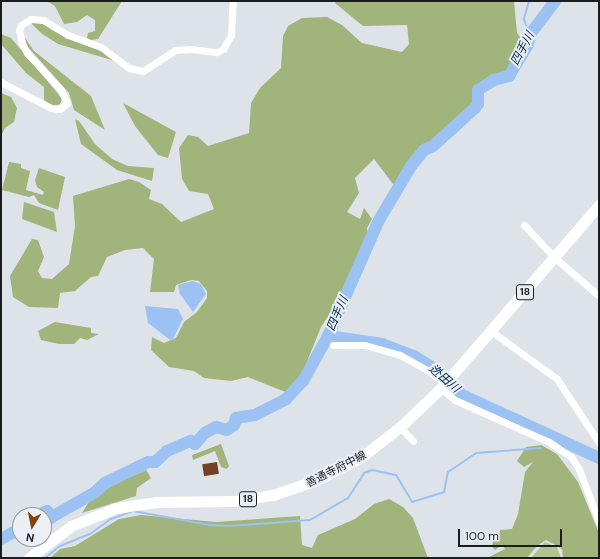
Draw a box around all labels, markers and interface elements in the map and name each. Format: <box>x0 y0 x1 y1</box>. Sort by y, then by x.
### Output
water label: 四手川 <box>508 30 538 68</box>
road number: 18 <box>516 284 534 300</box>
water label: 四手川 <box>324 295 352 333</box>
water label: 迯田川 <box>426 362 462 396</box>
street label: 善通寺府中線 <box>304 448 368 490</box>
road number: 18 <box>239 491 257 507</box>
north arrow <box>12 507 52 547</box>
scale bar <box>460 521 564 547</box>
text: 100 m <box>465 528 499 544</box>
text: N <box>25 530 35 545</box>

